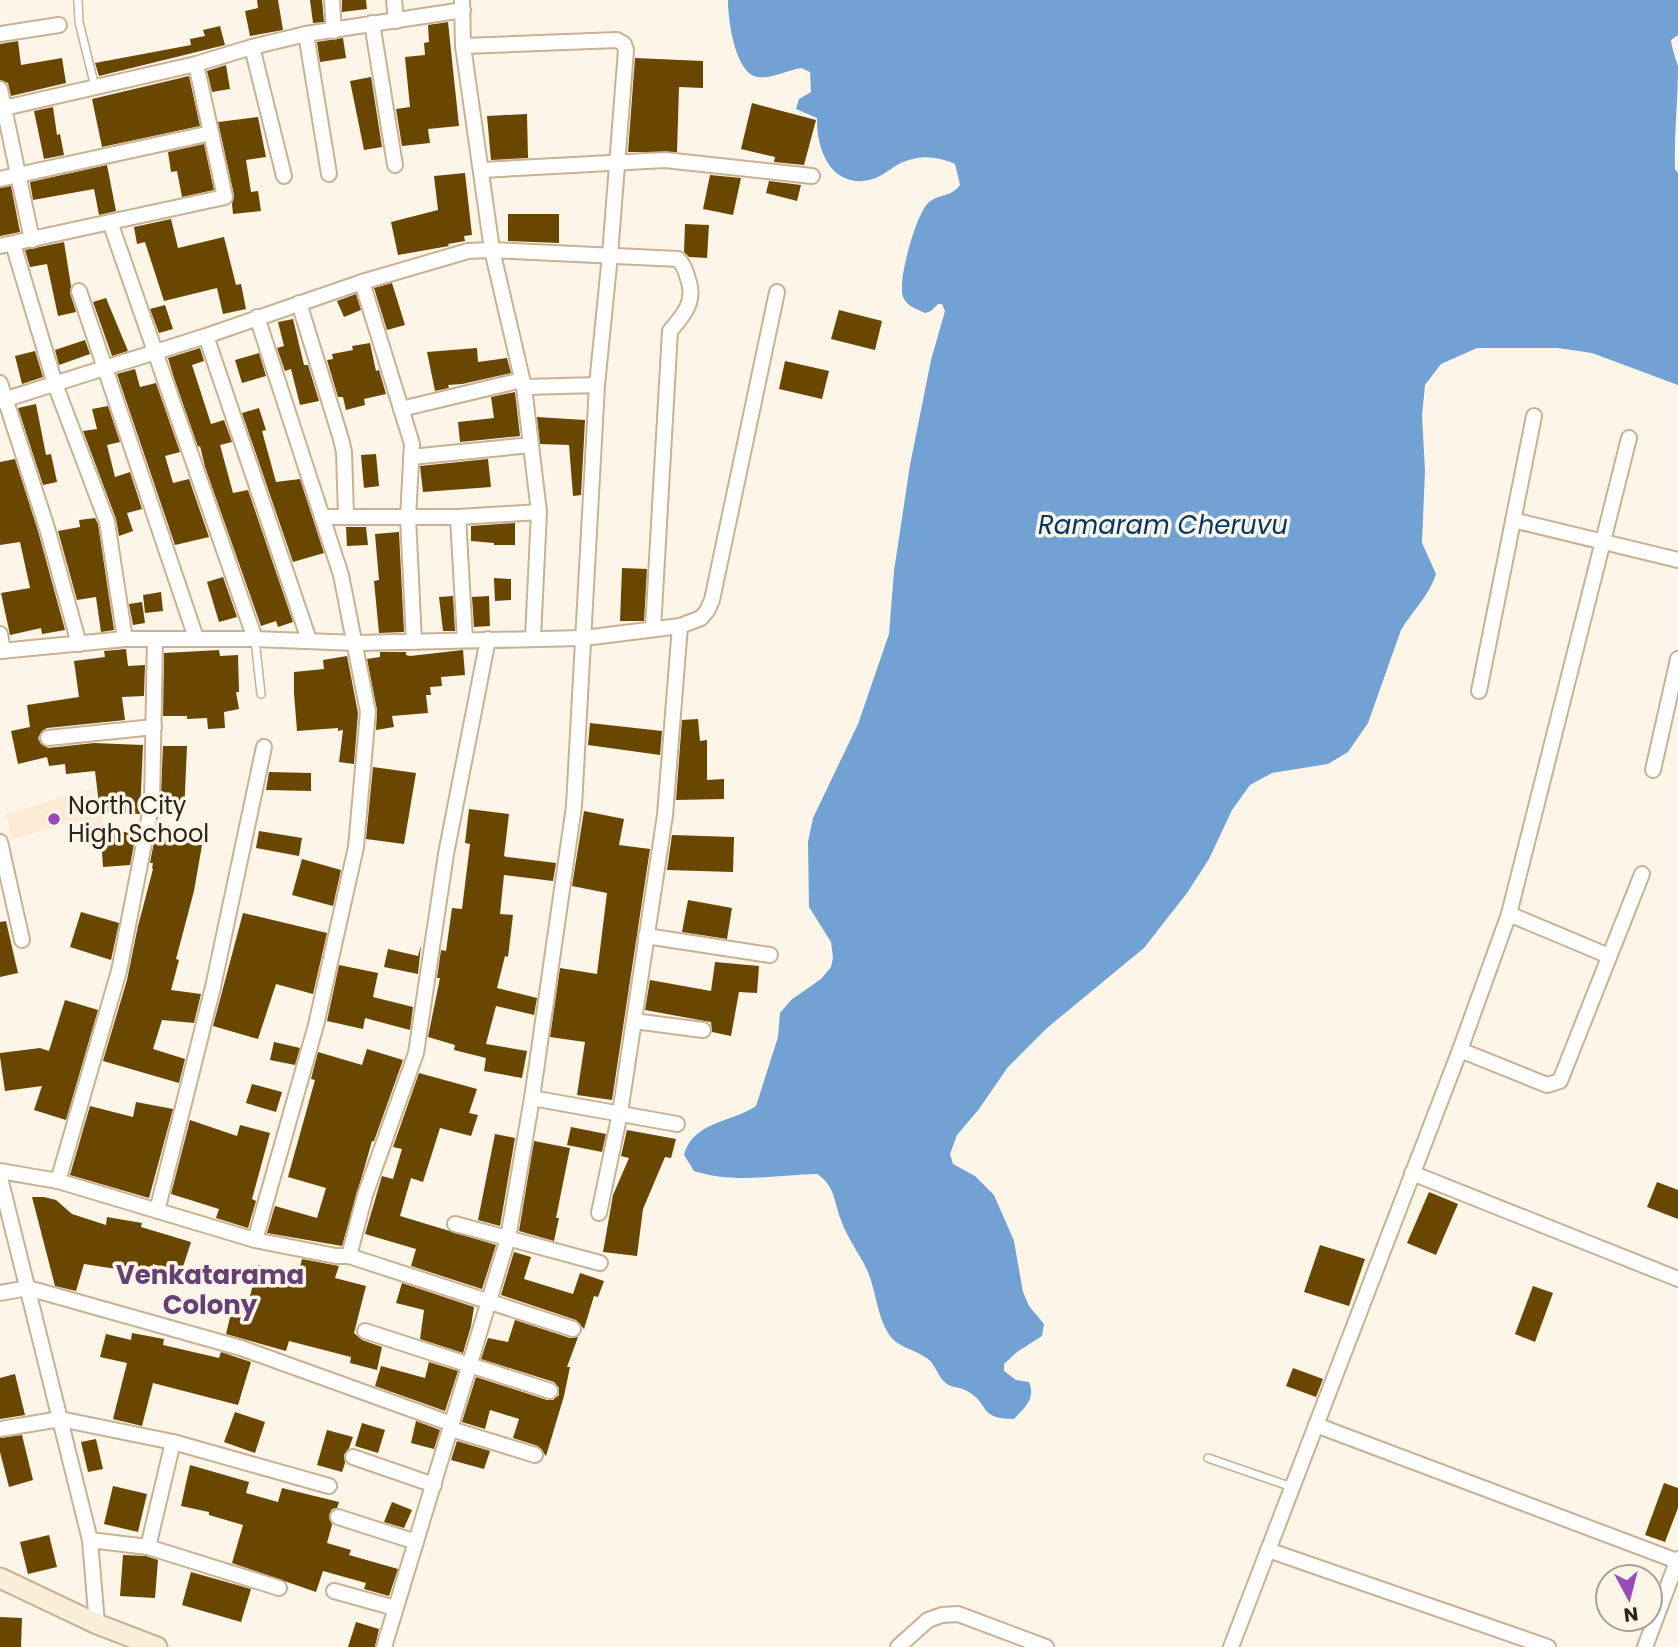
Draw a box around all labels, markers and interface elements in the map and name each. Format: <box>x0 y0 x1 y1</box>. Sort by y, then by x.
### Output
water label: Ramaram Cheruvu <box>1038 507 1288 543</box>
place label: North City High School <box>68 789 209 850</box>
marker: North City High School <box>46 811 62 827</box>
district label: Venkatarama Colony <box>116 1257 304 1323</box>
north arrow <box>1594 1563 1664 1633</box>
text: N <box>1622 1600 1640 1629</box>

